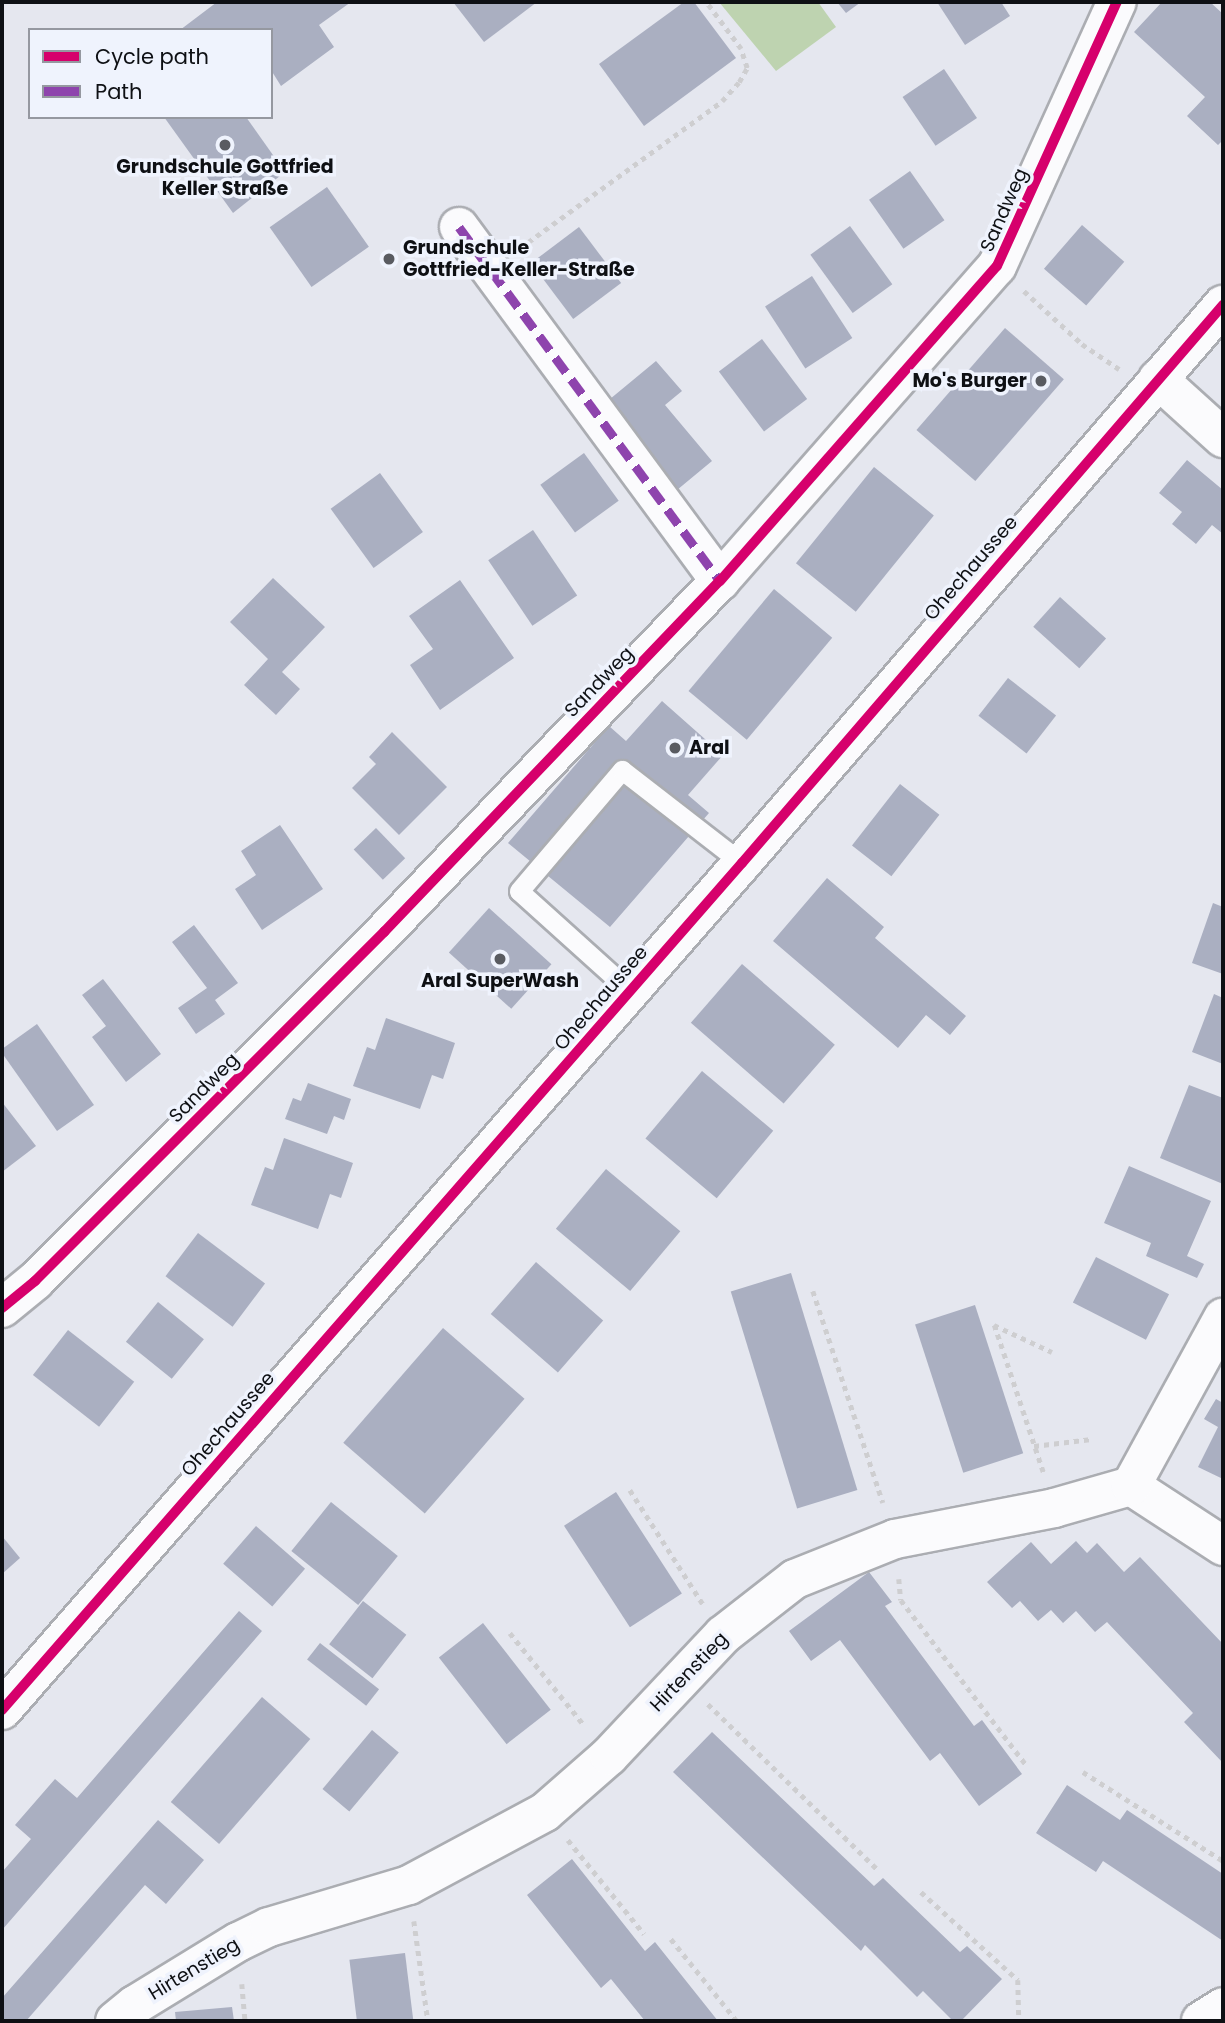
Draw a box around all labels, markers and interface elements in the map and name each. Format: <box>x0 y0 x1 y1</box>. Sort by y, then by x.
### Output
legend <box>28 28 273 119</box>
text: Cycle path <box>95 42 209 71</box>
text: Path <box>95 77 142 106</box>
marker: Grundschule Gottfried Keller Straße <box>217 137 233 153</box>
place label: Grundschule Gottfried Keller Straße <box>116 156 334 200</box>
street label: Sandweg <box>975 165 1033 255</box>
place label: Grundschule Gottfried-Keller-Straße <box>403 237 635 281</box>
marker: Grundschule Gottfried-Keller-Straße <box>381 251 397 267</box>
place label: Mo's Burger <box>912 370 1027 392</box>
marker: Mo's Burger <box>1033 373 1049 389</box>
street label: Ohechaussee <box>919 511 1023 625</box>
street label: Sandweg <box>560 642 638 722</box>
place label: Aral <box>689 737 730 759</box>
marker: Aral <box>667 740 683 756</box>
street label: Ohechaussee <box>549 941 653 1055</box>
marker: Aral SuperWash <box>492 951 508 967</box>
place label: Aral SuperWash <box>421 970 579 992</box>
street label: Sandweg <box>164 1048 244 1128</box>
street label: Ohechaussee <box>176 1367 280 1481</box>
street label: Hirtenstieg <box>645 1627 733 1717</box>
street label: Hirtenstieg <box>144 1933 244 2005</box>

